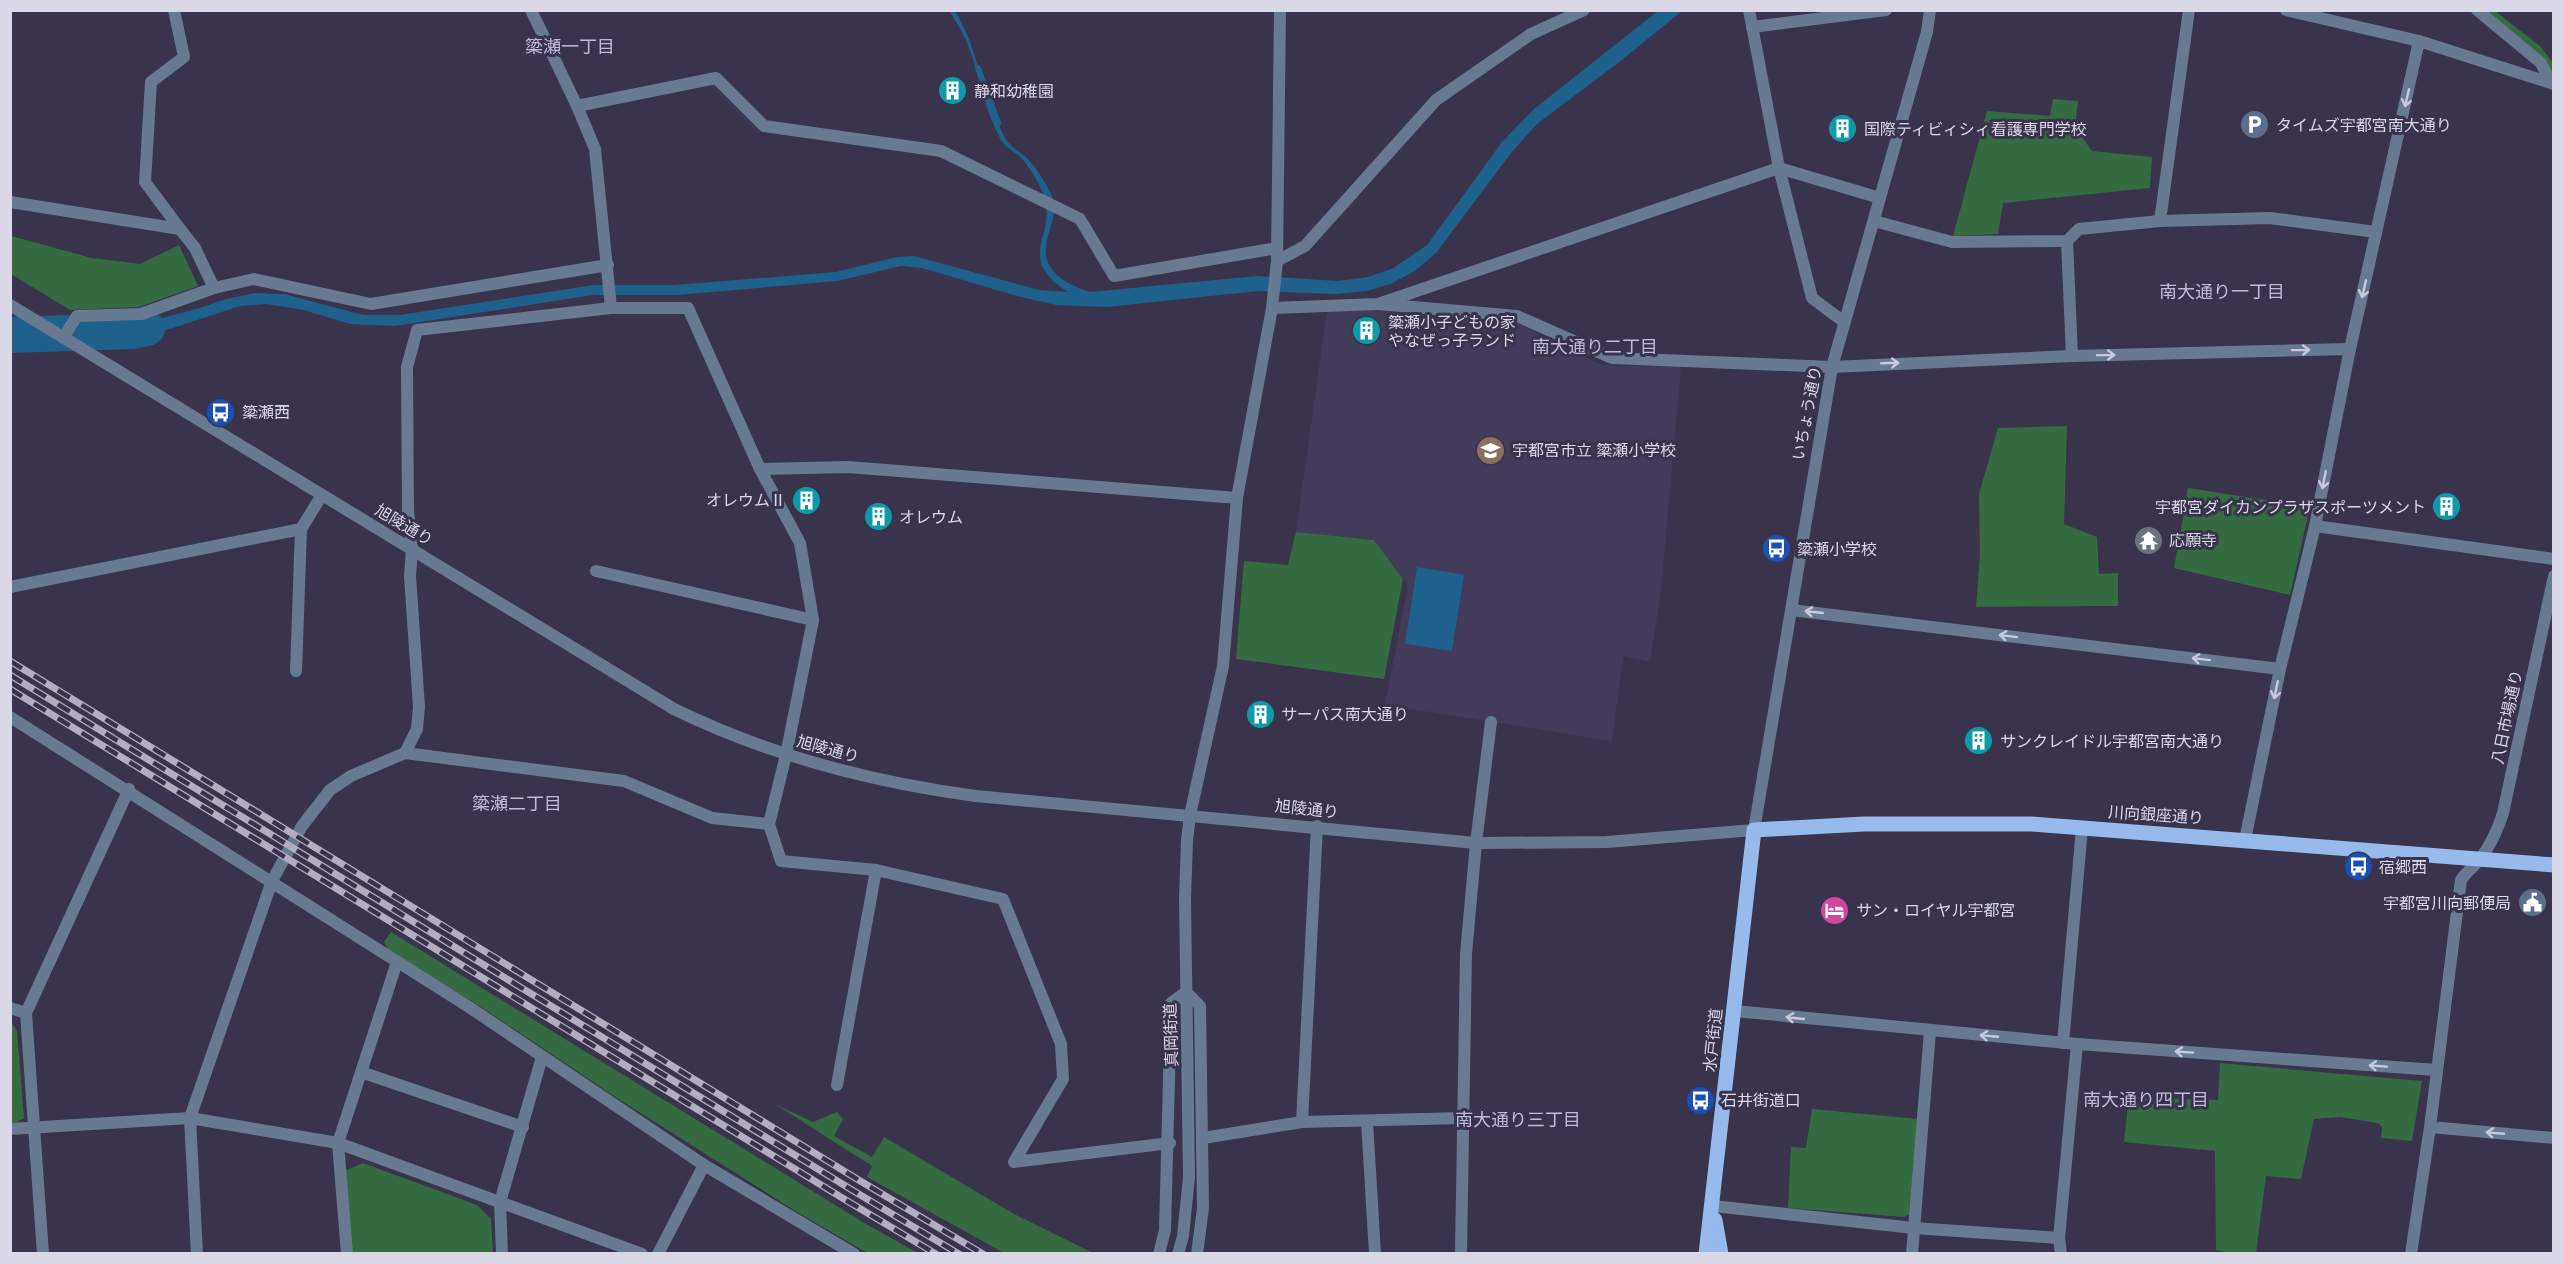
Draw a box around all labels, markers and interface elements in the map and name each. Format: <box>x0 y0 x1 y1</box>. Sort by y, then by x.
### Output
district label: 簗瀬一丁目 <box>525 34 615 59</box>
building icon: 静和幼稚園 <box>937 75 969 107</box>
place label: 静和幼稚園 <box>974 80 1054 103</box>
one-way arrow <box>2400 89 2412 108</box>
parking icon: タイムズ宇都宮南大通り <box>2239 109 2271 141</box>
building icon: 国際ティビィシィ看護専門学校 <box>1827 113 1859 145</box>
place label: タイムズ宇都宮南大通り <box>2276 114 2452 137</box>
place label: 国際ティビィシィ看護専門学校 <box>1864 118 2087 141</box>
district label: 南大通り一丁目 <box>2159 279 2285 304</box>
one-way arrow <box>2357 279 2369 298</box>
place label: 簗瀬小子どもの家 やなぜっ子ランド <box>1388 311 1516 352</box>
building icon: 簗瀬小子どもの家 やなぜっ子ランド <box>1351 315 1383 347</box>
district label: 南大通り二丁目 <box>1532 334 1658 359</box>
one-way arrow <box>2291 345 2311 356</box>
one-way arrow <box>2096 349 2116 361</box>
one-way arrow <box>1880 357 1900 369</box>
street label: いちょう通り <box>1787 364 1827 462</box>
bus stop icon: 簗瀬西 <box>205 396 237 428</box>
place label: 簗瀬西 <box>242 401 290 424</box>
school or university icon: 宇都宮市立 簗瀬小学校 <box>1475 434 1507 466</box>
place label: 宇都宮市立 簗瀬小学校 <box>1512 439 1676 462</box>
one-way arrow <box>2318 469 2329 489</box>
building icon: オレウムⅡ <box>791 484 823 516</box>
place label: オレウムⅡ <box>706 489 786 512</box>
building icon: 宇都宮ダイカンプラザスポーツメント <box>2431 491 2463 523</box>
place label: 宇都宮ダイカンプラザスポーツメント <box>2155 496 2426 519</box>
street label: 旭陵通り <box>371 499 437 551</box>
building icon: オレウム <box>862 501 894 533</box>
place label: オレウム <box>899 506 963 529</box>
temple icon: 応願寺 <box>2132 524 2164 556</box>
place label: 応願寺 <box>2169 529 2217 552</box>
bus stop icon: 簗瀬小学校 <box>1760 533 1792 565</box>
place label: 簗瀬小学校 <box>1797 538 1877 561</box>
one-way arrow <box>1805 607 1824 618</box>
one-way arrow <box>1998 630 2018 641</box>
one-way arrow <box>2192 654 2212 665</box>
street label: 八日市場通り <box>2486 668 2528 766</box>
one-way arrow <box>2270 680 2281 699</box>
building icon: サーパス南大通り <box>1244 698 1276 730</box>
place label: サーパス南大通り <box>1281 703 1409 726</box>
building icon: サンクレイドル宇都宮南大通り <box>1963 725 1995 757</box>
street label: 旭陵通り <box>794 730 862 768</box>
place label: サンクレイドル宇都宮南大通り <box>2000 730 2224 753</box>
district label: 簗瀬二丁目 <box>472 791 562 816</box>
street label: 旭陵通り <box>1274 794 1340 824</box>
street label: 川向銀座通り <box>2107 800 2205 830</box>
bus stop icon: 宿郷西 <box>2342 851 2374 883</box>
place label: 宿郷西 <box>2379 856 2427 879</box>
public building icon: 宇都宮川向郵便局 <box>2516 887 2548 919</box>
place label: 宇都宮川向郵便局 <box>2383 892 2511 915</box>
hotel icon: サン・ロイヤル宇都宮 <box>1819 894 1851 926</box>
place label: サン・ロイヤル宇都宮 <box>1856 899 2016 922</box>
street label: 真岡街道 <box>1158 1003 1184 1067</box>
street label: 水戸街道 <box>1698 1007 1728 1073</box>
one-way arrow <box>1786 1012 1806 1023</box>
one-way arrow <box>1980 1030 2000 1041</box>
one-way arrow <box>2174 1046 2194 1057</box>
one-way arrow <box>2369 1060 2389 1071</box>
bus stop icon: 石井街道口 <box>1684 1084 1716 1116</box>
district label: 南大通り四丁目 <box>2083 1087 2209 1112</box>
place label: 石井街道口 <box>1721 1089 1801 1112</box>
district label: 南大通り三丁目 <box>1455 1107 1581 1132</box>
one-way arrow <box>2486 1127 2506 1138</box>

